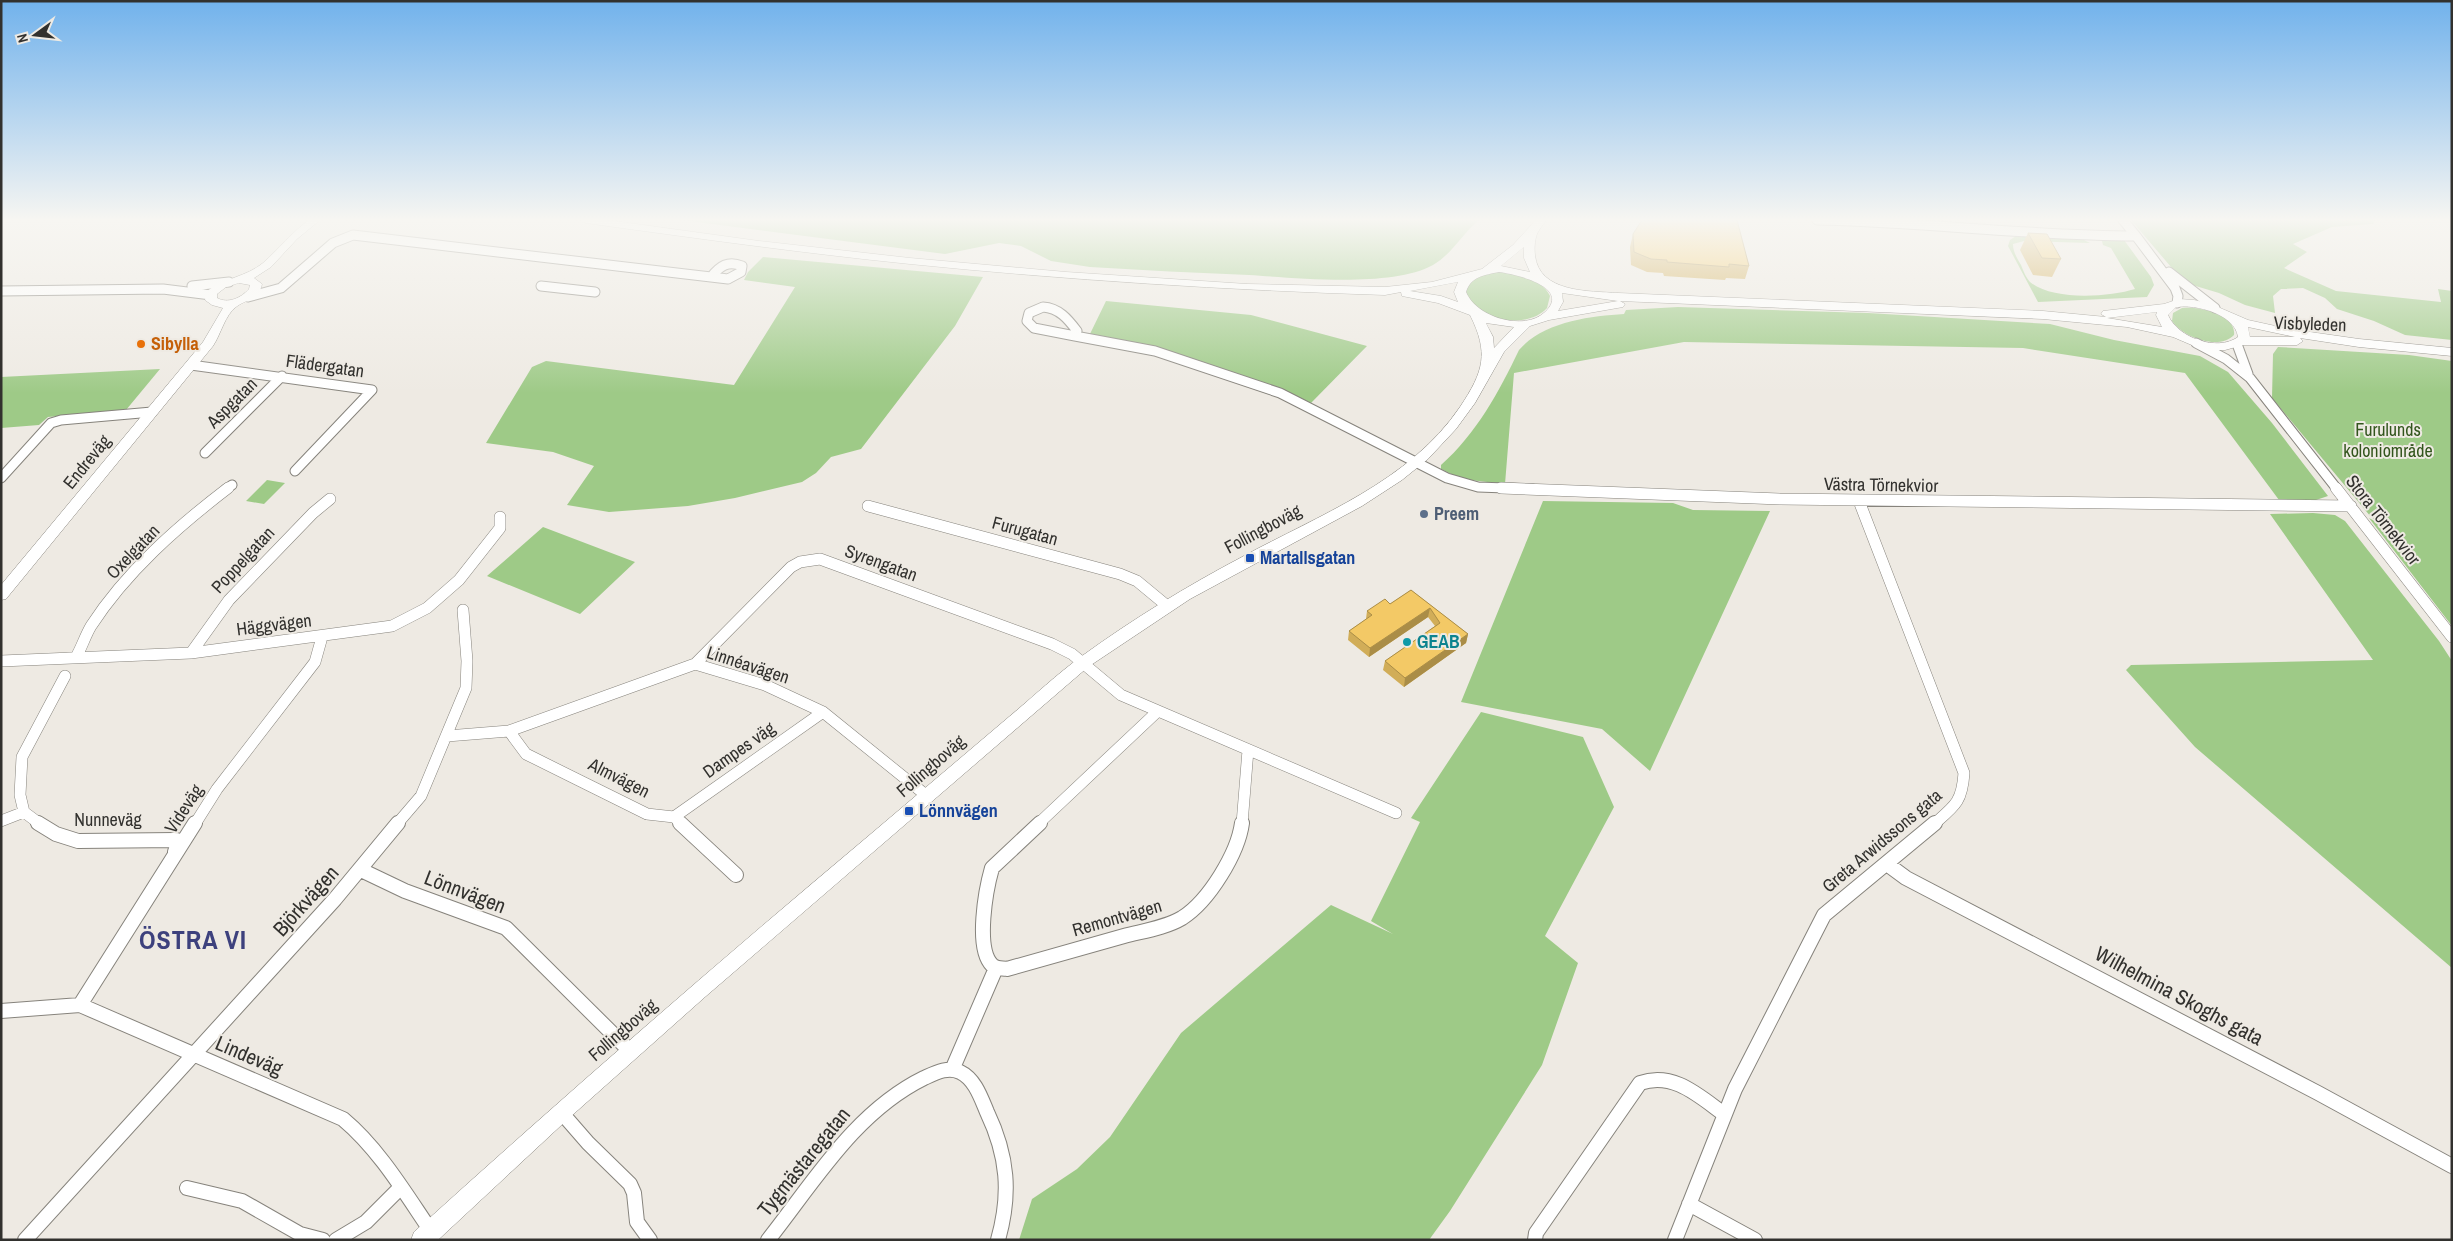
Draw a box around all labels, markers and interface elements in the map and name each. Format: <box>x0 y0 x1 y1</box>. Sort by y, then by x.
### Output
north arrow <box>10 10 60 60</box>
text: N <box>13 32 32 45</box>
street label: Visbyleden <box>2273 310 2347 337</box>
place label: Sibylla <box>151 331 199 356</box>
marker: Sibylla <box>135 338 147 350</box>
street label: Flädergatan <box>284 348 366 383</box>
street label: Aspgatan <box>200 372 263 434</box>
park label: Furulunds koloniområde <box>2343 417 2433 463</box>
street label: Endreväg <box>57 429 117 494</box>
street label: Stora Törnekvior <box>2340 469 2427 570</box>
street label: Västra Törnekvior <box>1824 471 1938 498</box>
street label: Follingboväg <box>1220 497 1306 559</box>
place label: Preem <box>1434 501 1479 526</box>
marker: Preem <box>1418 508 1430 520</box>
street label: Furugatan <box>989 510 1061 551</box>
street label: Oxelgatan <box>100 519 165 585</box>
street label: Poppelgatan <box>205 521 280 598</box>
street label: Syrengatan <box>841 538 921 587</box>
place label: Martallsgatan <box>1260 545 1355 570</box>
marker: Martallsgatan <box>1244 552 1256 564</box>
street label: Häggvägen <box>235 607 313 642</box>
place label: GEAB <box>1417 629 1460 654</box>
marker: GEAB <box>1401 636 1413 648</box>
street label: Linnéavägen <box>704 639 793 690</box>
street label: Dampes väg <box>698 715 780 784</box>
street label: Follingboväg <box>891 728 971 803</box>
street label: Almvägen <box>583 751 654 804</box>
street label: Videväg <box>158 779 209 838</box>
street label: Greta Arwidssons gata <box>1816 783 1947 898</box>
place label: Lönnvägen <box>919 798 998 823</box>
marker: Lönnvägen <box>903 805 915 817</box>
street label: Nunneväg <box>74 807 142 832</box>
street label: Björkvägen <box>266 859 345 942</box>
street label: Lönnvägen <box>420 863 510 920</box>
street label: Remontvägen <box>1069 893 1164 942</box>
district label: ÖSTRA VI <box>139 922 247 957</box>
street label: Wilhelmina Skoghs gata <box>2090 939 2269 1052</box>
street label: Follingboväg <box>583 992 663 1067</box>
street label: Lindeväg <box>211 1028 288 1083</box>
street label: Tygmästaregatan <box>750 1101 857 1223</box>

